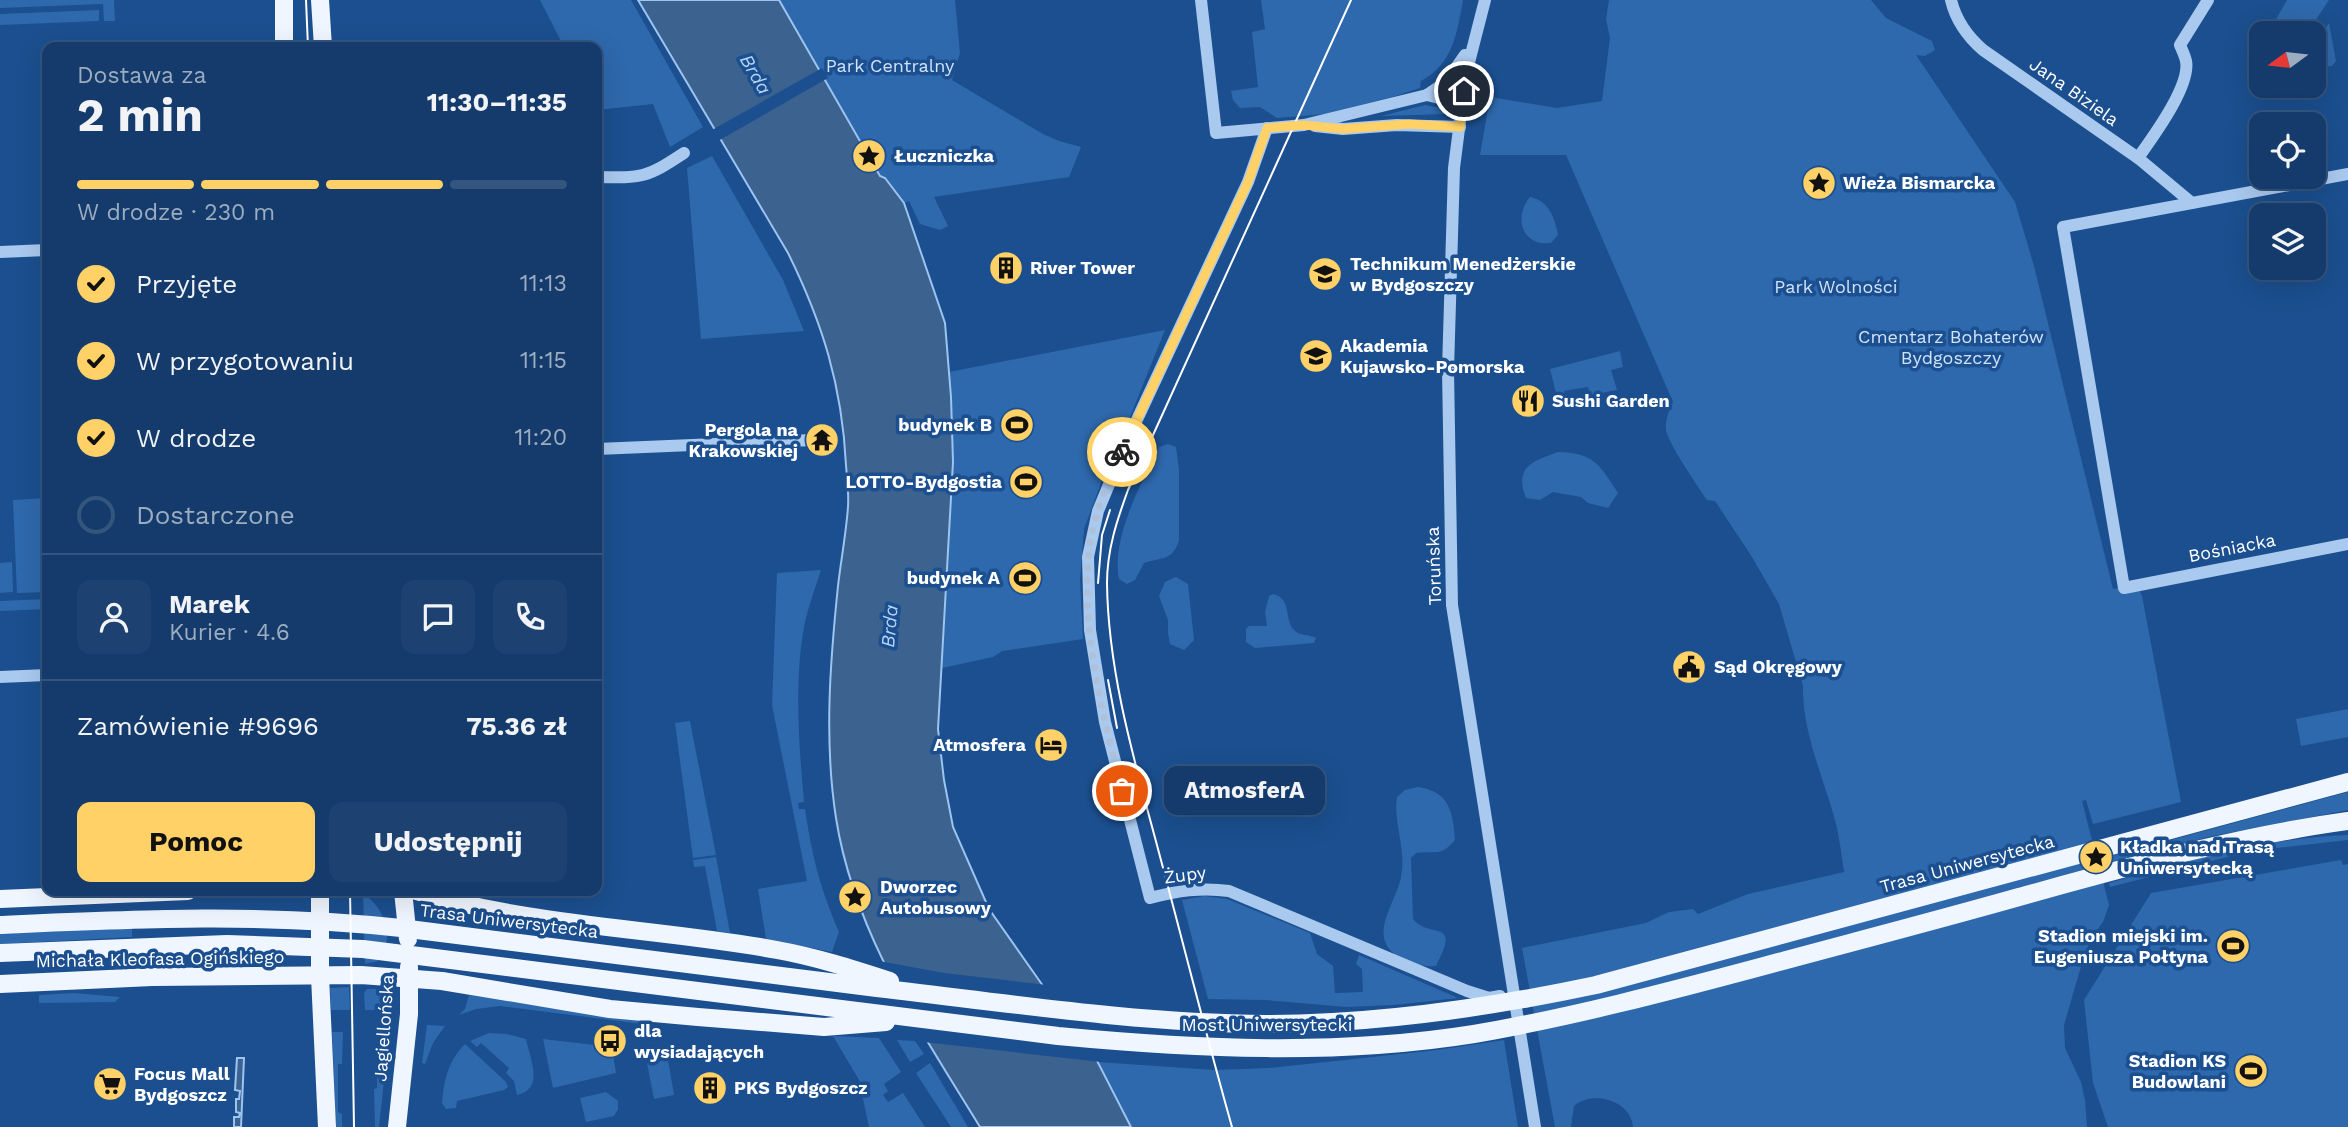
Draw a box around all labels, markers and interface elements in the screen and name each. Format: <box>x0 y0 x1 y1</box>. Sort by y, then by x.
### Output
north arrow <box>2249 21 2326 98</box>
map controls <box>2249 21 2326 280</box>
water label: Brda <box>735 50 776 99</box>
street label: Jana Biziela <box>2026 53 2123 130</box>
park label: Park Centralny <box>826 55 955 76</box>
pin <box>1434 61 1494 121</box>
text: Dostawa za <box>77 62 207 89</box>
icon: home <box>1445 72 1483 110</box>
text: 11:30–11:35 <box>427 87 567 117</box>
text: 2 min <box>77 88 203 142</box>
button: locate <box>2249 112 2326 189</box>
place icon: Łuczniczka <box>850 137 888 175</box>
place label: Łuczniczka <box>894 145 995 166</box>
place icon: Wieża Bismarcka <box>1800 164 1838 202</box>
place label: Wieża Bismarcka <box>1843 172 1996 193</box>
text: W drodze · 230 m <box>77 199 275 226</box>
button: layers <box>2249 203 2326 280</box>
building icon: River Tower <box>987 249 1025 287</box>
place label: Technikum Menedżerskie w Bydgoszczy <box>1350 253 1576 295</box>
school or university icon: Technikum Menedżerskie w Bydgoszczy <box>1306 255 1344 293</box>
place label: River Tower <box>1030 257 1135 278</box>
icon: check <box>77 265 115 303</box>
text: Przyjęte <box>136 269 237 299</box>
text: 11:13 <box>520 270 567 297</box>
park label: Park Wolności <box>1774 276 1898 297</box>
park label: Cmentarz Bohaterów Bydgoszczy <box>1858 326 2044 368</box>
place label: Akademia Kujawsko-Pomorska <box>1340 335 1525 377</box>
school or university icon: Akademia Kujawsko-Pomorska <box>1297 337 1335 375</box>
icon: check <box>77 342 115 380</box>
text: W przygotowaniu <box>136 346 354 376</box>
text: 11:15 <box>520 347 567 374</box>
restaurant icon: Sushi Garden <box>1509 382 1547 420</box>
place label: Sushi Garden <box>1552 390 1670 411</box>
sports icon: budynek B <box>998 406 1036 444</box>
place label: budynek B <box>898 414 992 435</box>
courier <box>1087 417 1157 487</box>
icon: check <box>77 419 115 457</box>
place label: Pergola na Krakowskiej <box>688 419 799 461</box>
temple icon: Pergola na Krakowskiej <box>803 421 841 459</box>
text: W drodze <box>136 423 256 453</box>
text: 11:20 <box>515 424 567 451</box>
icon: bike <box>1103 433 1141 471</box>
sports icon: LOTTO-Bydgostia <box>1007 463 1045 501</box>
place label: LOTTO-Bydgostia <box>845 471 1003 492</box>
text: Dostarczone <box>136 500 295 530</box>
street label: Toruńska <box>1422 526 1445 606</box>
street label: Bośniacka <box>2186 529 2277 566</box>
sports icon: budynek A <box>1006 559 1044 597</box>
place label: budynek A <box>907 567 1001 588</box>
button: person <box>77 580 151 654</box>
button: chat <box>401 580 475 654</box>
button: phone <box>493 580 567 654</box>
text: Marek <box>169 589 250 619</box>
water label: Brda <box>876 603 903 648</box>
text: Kurier · 4.6 <box>169 619 290 646</box>
public building icon: Sąd Okręgowy <box>1670 648 1708 686</box>
place label: Sąd Okręgowy <box>1714 656 1843 677</box>
text: Zamówienie #9696 <box>77 711 319 741</box>
text: 75.36 zł <box>466 711 567 741</box>
hotel icon: Atmosfera <box>1032 726 1070 764</box>
place label: Atmosfera <box>933 734 1027 755</box>
pin <box>1092 761 1152 821</box>
callout: AtmosferA <box>1164 766 1325 816</box>
icon: bag <box>1103 772 1141 810</box>
text: AtmosferA <box>1184 777 1305 804</box>
button: Pomoc <box>77 802 315 882</box>
button: Udostępnij <box>329 802 567 882</box>
street label: Trasa Uniwersytecka <box>1877 830 2056 897</box>
place label: Kładka nad Trasą Uniwersytecką <box>2120 836 2275 878</box>
place icon: Kładka nad Trasą Uniwersytecką <box>2077 838 2115 876</box>
street label: Żupy <box>1163 861 1208 888</box>
place label: Dworzec Autobusowy <box>880 876 992 918</box>
place icon: Dworzec Autobusowy <box>836 878 874 916</box>
street label: Trasa Uniwersytecka <box>419 899 599 942</box>
place label: Stadion miejski im. Eugeniusza Połtyna <box>2034 925 2209 967</box>
sports icon: Stadion miejski im. Eugeniusza Połtyna <box>2214 927 2252 965</box>
street label: Michała Kleofasa Ogińskiego <box>35 946 285 971</box>
street label: Jagiellońska <box>369 974 398 1082</box>
street label: Most Uniwersytecki <box>1181 1014 1353 1035</box>
place label: dla wysiadających <box>634 1020 764 1062</box>
bus stop icon: dla wysiadających <box>591 1022 629 1060</box>
place label: Stadion KS Budowlani <box>2129 1050 2226 1092</box>
sports icon: Stadion KS Budowlani <box>2232 1052 2270 1090</box>
place label: Focus Mall Bydgoszcz <box>134 1063 230 1105</box>
supermarket icon: Focus Mall Bydgoszcz <box>91 1065 129 1103</box>
building icon: PKS Bydgoszcz <box>691 1069 729 1107</box>
place label: PKS Bydgoszcz <box>734 1077 868 1098</box>

